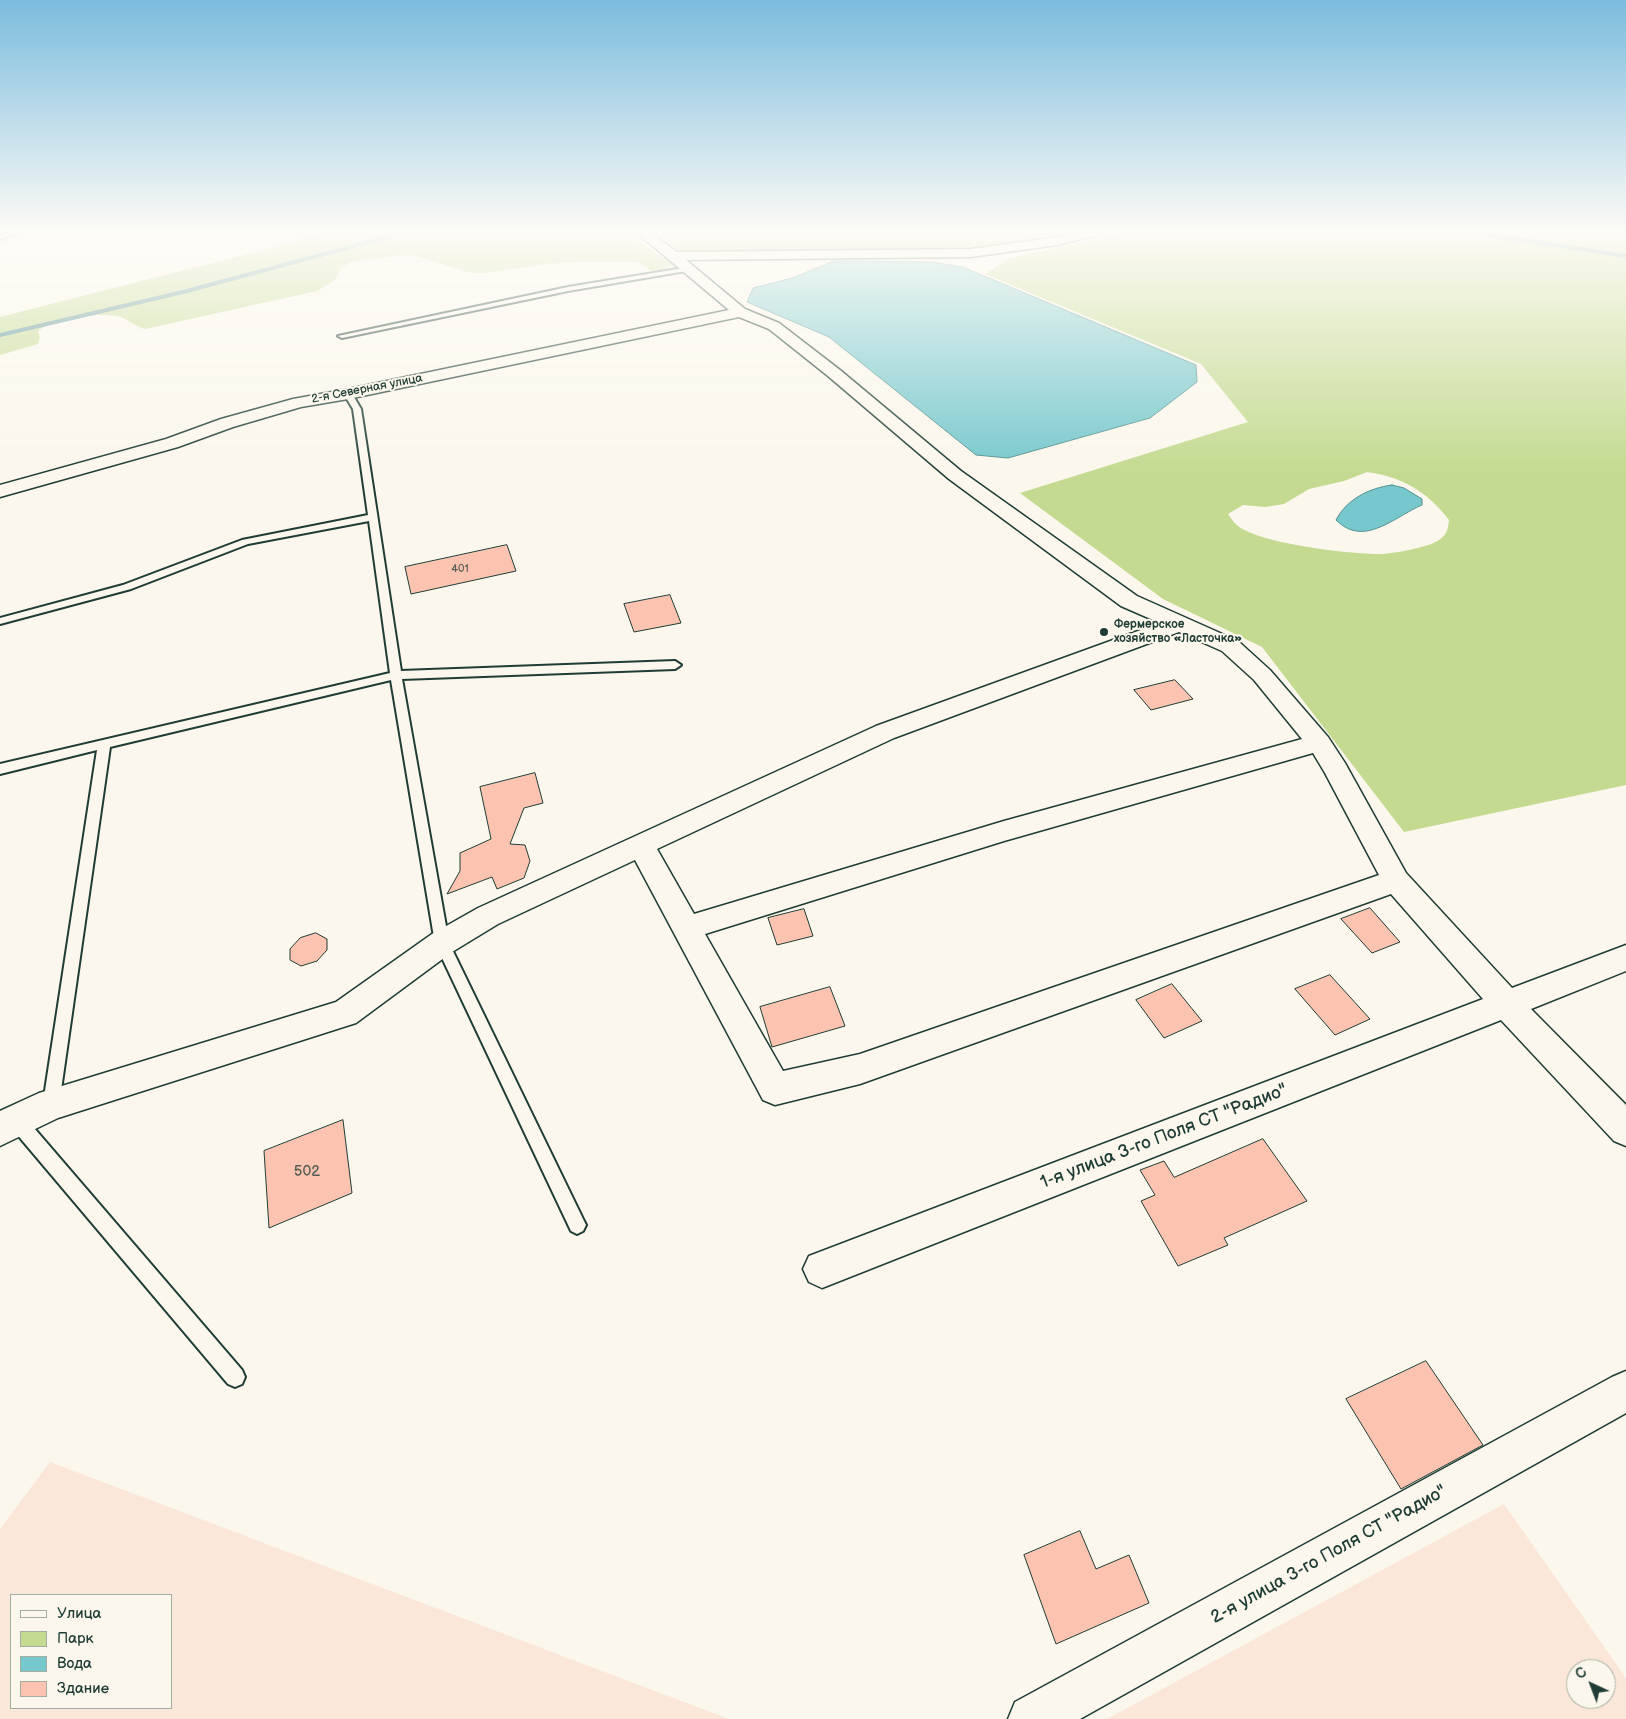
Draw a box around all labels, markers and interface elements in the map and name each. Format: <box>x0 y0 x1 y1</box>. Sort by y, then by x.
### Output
street label: 2-я Северная улица <box>310 371 424 407</box>
house number: 401 <box>451 562 469 576</box>
place label: Фермерское хозяйство «Ласточка» <box>1114 618 1242 646</box>
marker: Фермерское хозяйство «Ласточка» <box>1098 626 1110 638</box>
street label: 1-я улица 3-го Поля СТ "Радио" <box>1038 1080 1290 1194</box>
house number: 502 <box>294 1163 320 1181</box>
street label: 2-я улица 3-го Поля СТ "Радио" <box>1207 1481 1451 1629</box>
legend <box>10 1594 172 1709</box>
text: Улица <box>57 1604 101 1623</box>
text: Парк <box>57 1629 94 1648</box>
text: Вода <box>57 1654 92 1673</box>
north arrow <box>1566 1659 1616 1709</box>
text: С <box>1572 1664 1590 1683</box>
text: Здание <box>57 1679 109 1698</box>

